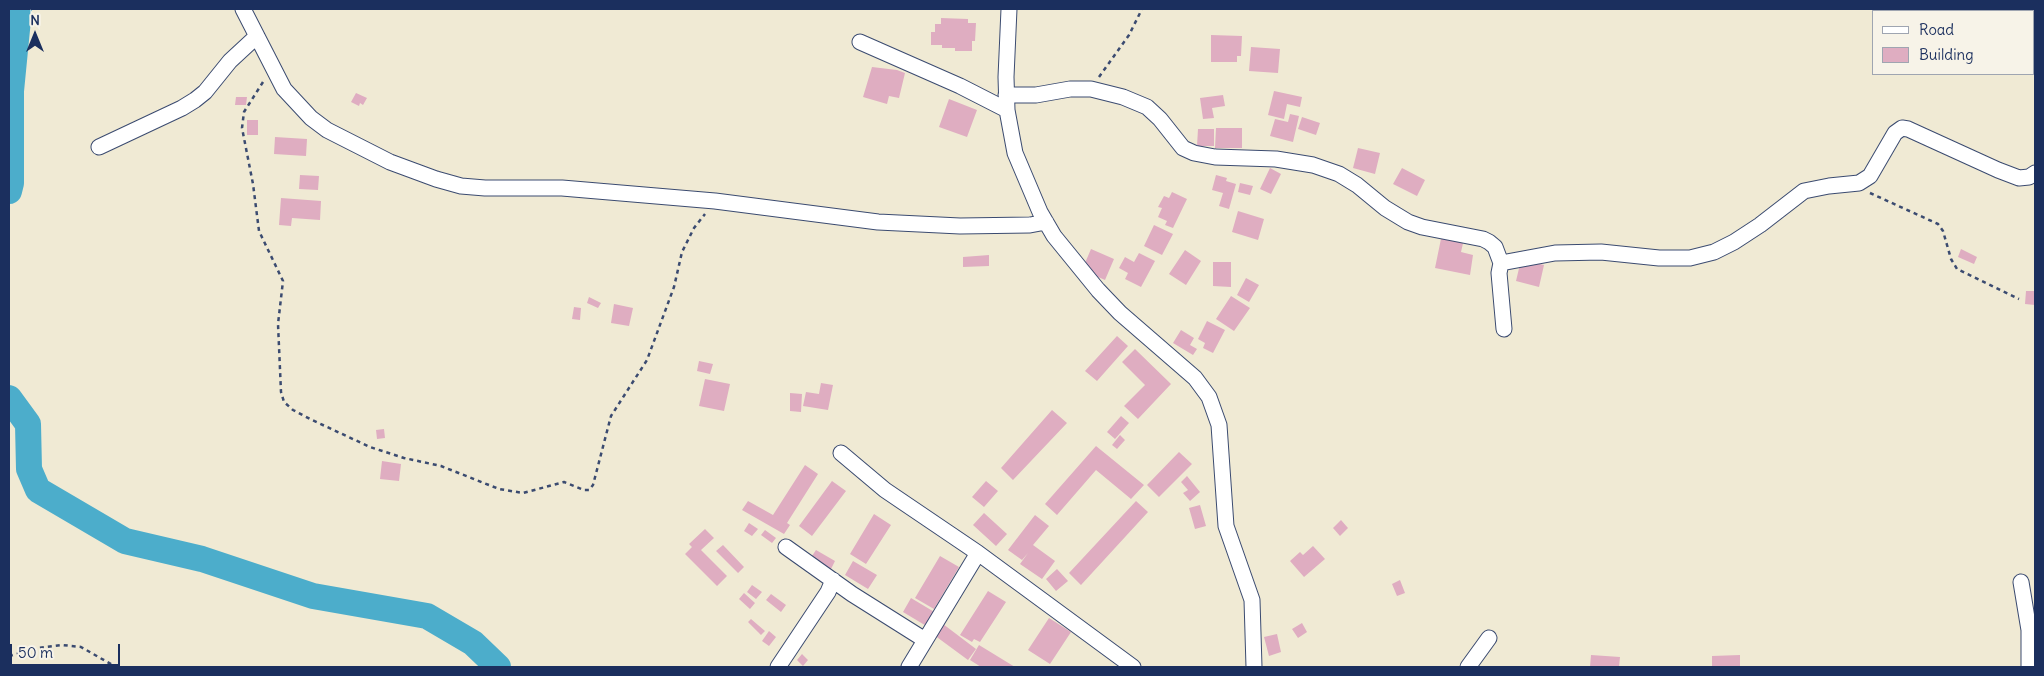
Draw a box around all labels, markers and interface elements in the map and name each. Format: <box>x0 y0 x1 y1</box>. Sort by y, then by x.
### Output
north arrow <box>10 10 60 60</box>
legend <box>1872 10 2034 75</box>
text: N <box>30 11 40 29</box>
text: Road <box>1919 20 1954 39</box>
text: Building <box>1919 45 1974 64</box>
scale bar <box>12 634 122 666</box>
text: 50 m <box>18 643 53 662</box>

